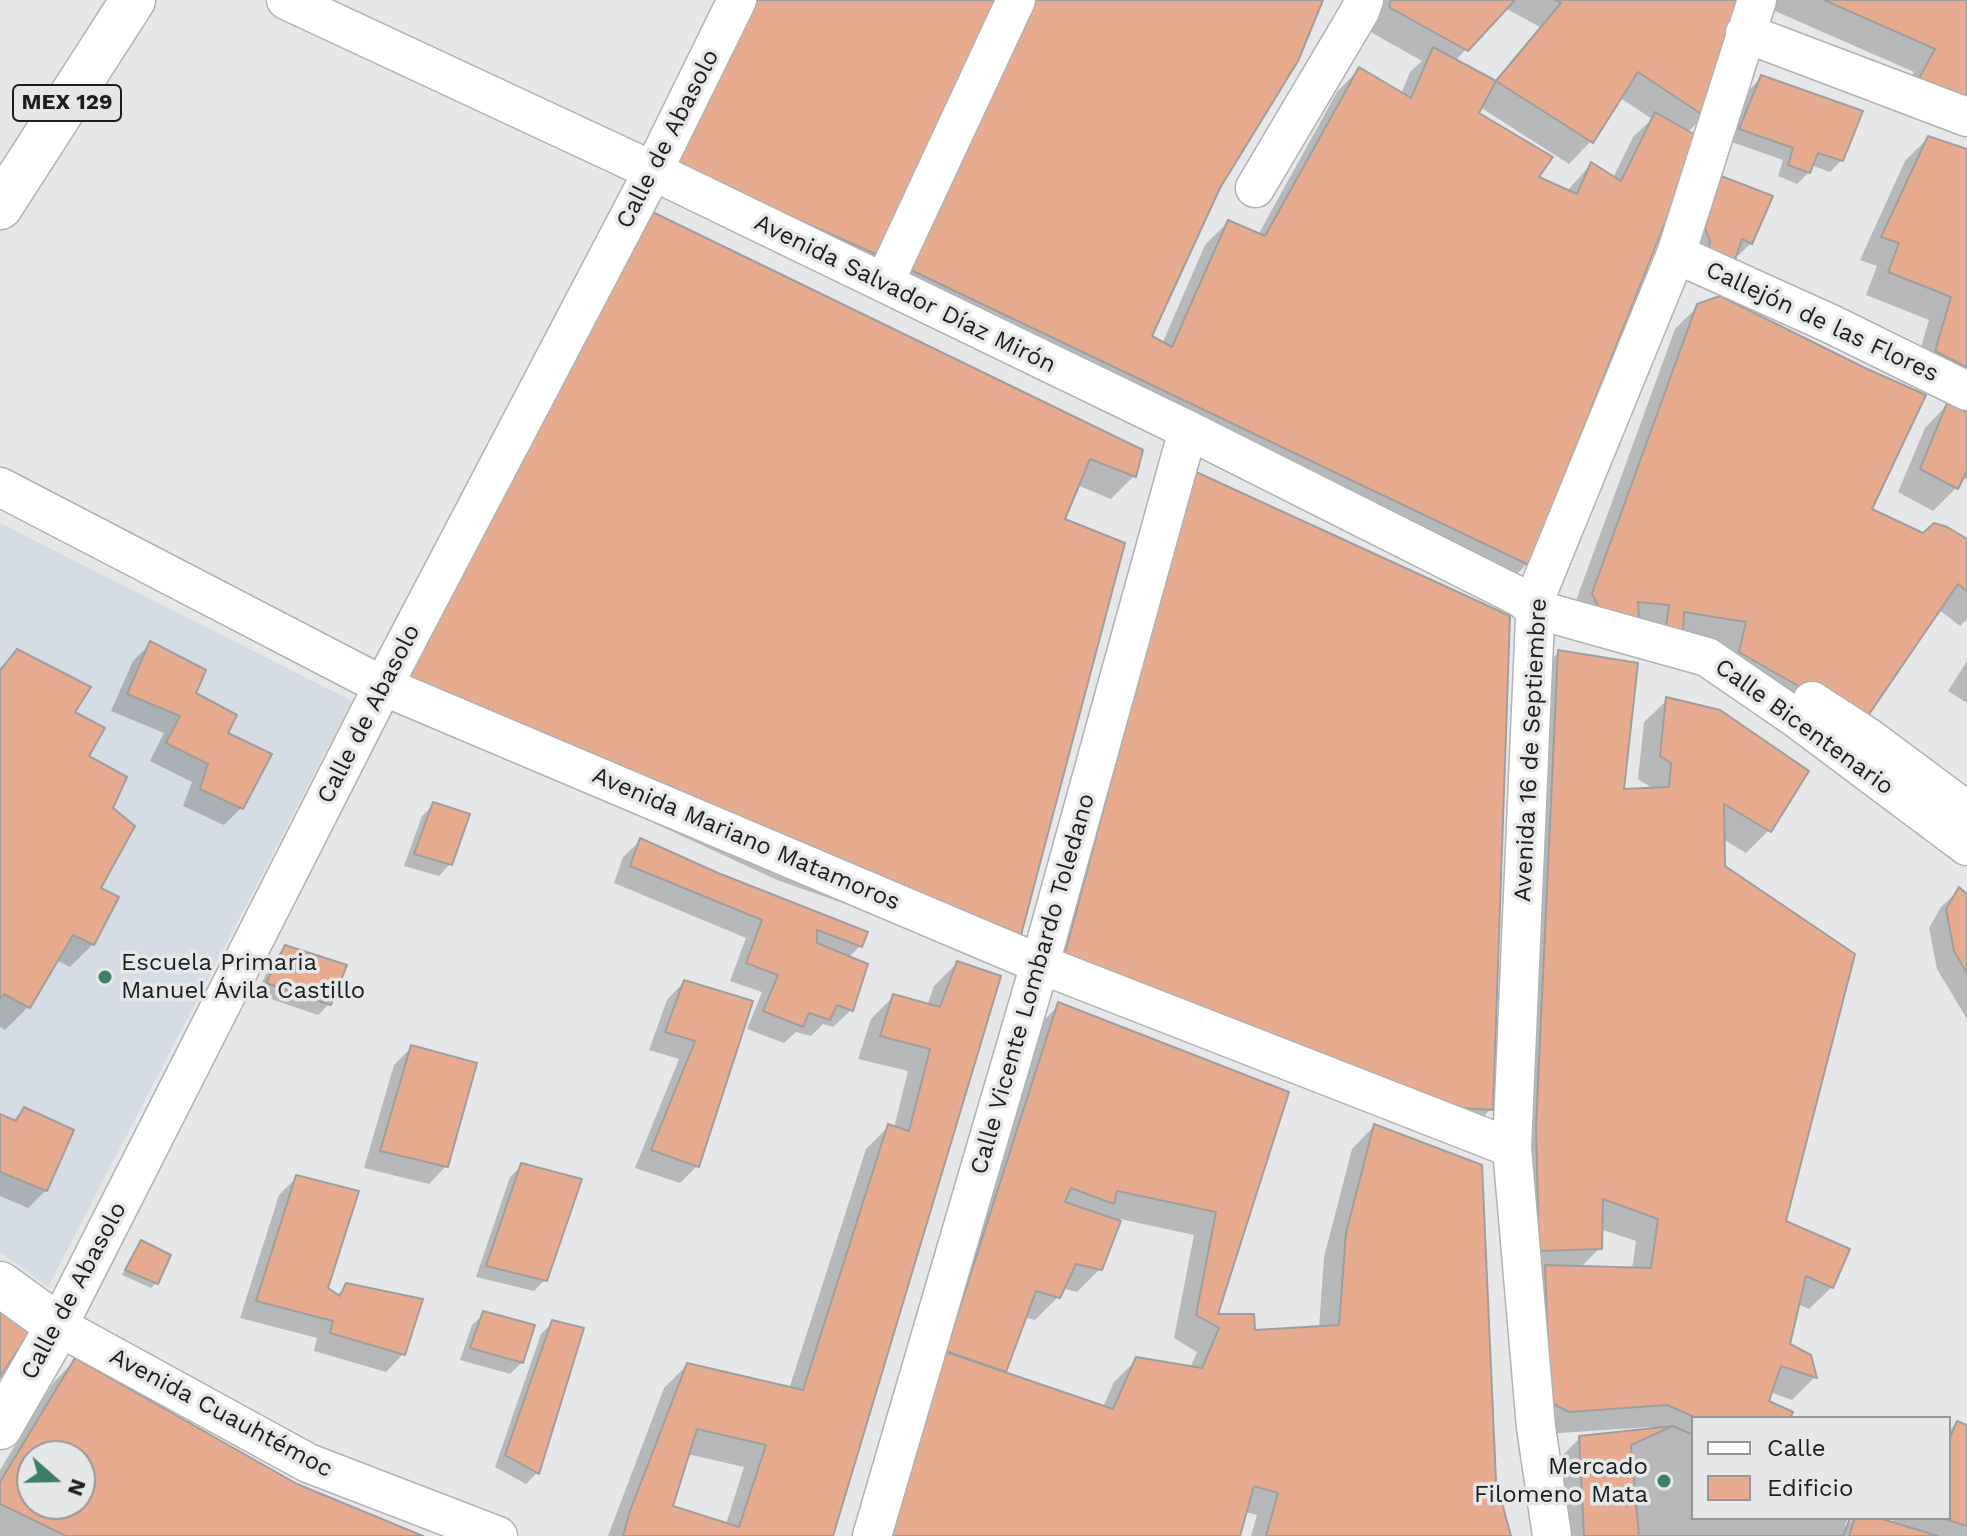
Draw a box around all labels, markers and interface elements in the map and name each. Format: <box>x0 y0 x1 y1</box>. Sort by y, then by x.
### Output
street label: Calle de Abasolo <box>610 45 726 233</box>
road number: MEX 129 <box>13 85 121 121</box>
street label: Avenida Salvador Díaz Mirón <box>750 208 1060 380</box>
street label: Callejón de las Flores <box>1701 255 1943 389</box>
street label: Avenida 16 de Septiembre <box>1509 597 1553 903</box>
street label: Calle de Abasolo <box>311 620 427 808</box>
street label: Calle Bicentenario <box>1709 653 1899 801</box>
street label: Avenida Mariano Matamoros <box>588 761 904 917</box>
street label: Calle Vicente Lombardo Toledano <box>965 790 1101 1178</box>
place label: Escuela Primaria Manuel Ávila Castillo <box>121 949 365 1005</box>
marker: Escuela Primaria Manuel Ávila Castillo <box>96 968 114 986</box>
street label: Calle de Abasolo <box>15 1197 133 1385</box>
street label: Avenida Cuauhtémoc <box>105 1342 337 1484</box>
legend <box>1691 1416 1951 1520</box>
text: Calle <box>1767 1434 1826 1462</box>
north arrow <box>16 1440 96 1520</box>
place label: Mercado Filomeno Mata <box>1474 1453 1648 1509</box>
marker: Mercado Filomeno Mata <box>1655 1472 1673 1490</box>
text: Edificio <box>1767 1474 1853 1502</box>
text: N <box>63 1476 92 1500</box>

